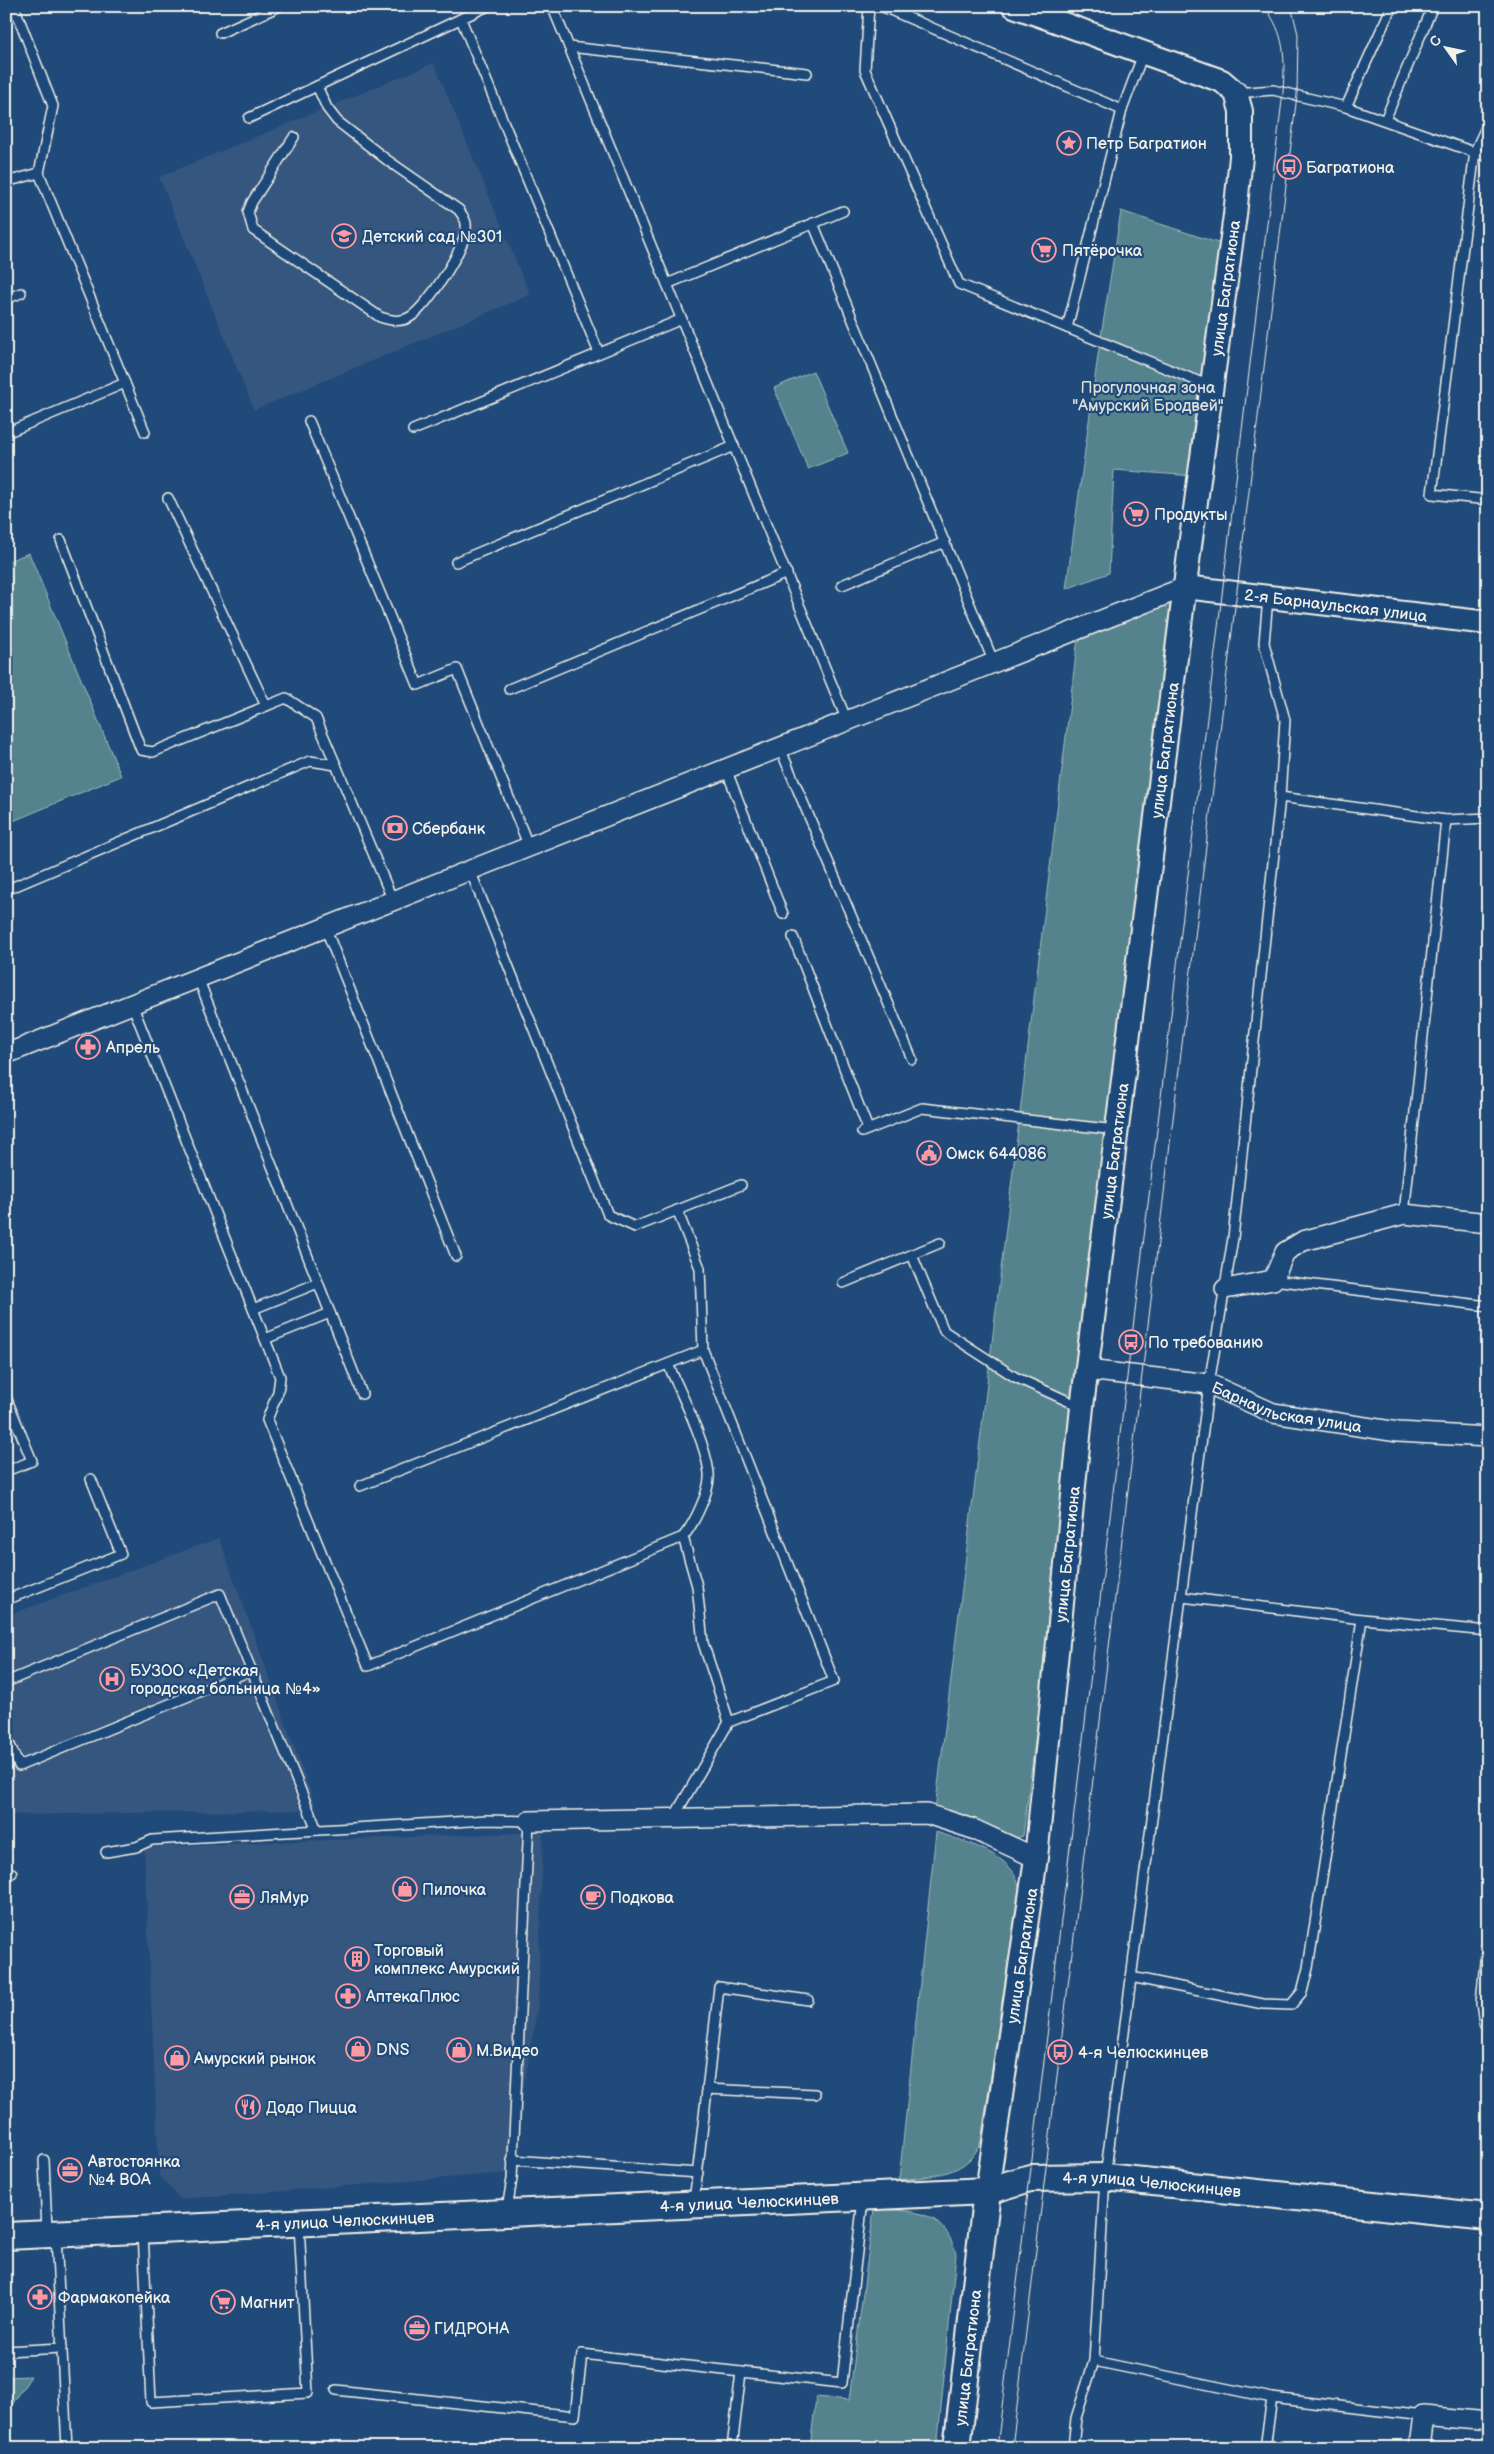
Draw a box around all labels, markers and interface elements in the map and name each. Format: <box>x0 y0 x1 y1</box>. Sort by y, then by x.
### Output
north arrow <box>1422 22 1472 72</box>
text: С <box>1426 32 1445 50</box>
place icon: Петр Багратион <box>1056 130 1082 156</box>
place label: Петр Багратион <box>1086 135 1207 154</box>
bus stop icon: Багратиона <box>1276 154 1302 180</box>
place label: Багратиона <box>1306 159 1395 178</box>
street label: улица Багратиона <box>1208 218 1245 358</box>
school or university icon: Детский сад №301 <box>331 223 357 249</box>
place label: Детский сад №301 <box>362 228 502 247</box>
supermarket icon: Пятёрочка <box>1031 237 1057 263</box>
place label: Пятёрочка <box>1062 242 1143 261</box>
park label: Прогулочная зона "Амурский Бродвей" <box>1072 379 1224 416</box>
supermarket icon: Продукты <box>1123 501 1149 527</box>
place label: Продукты <box>1154 506 1227 525</box>
street label: 2-я Барнаульская улица <box>1243 586 1429 627</box>
street label: улица Багратиона <box>1148 680 1184 820</box>
bank icon: Сбербанк <box>382 815 408 841</box>
place label: Сбербанк <box>412 820 486 839</box>
pharmacy icon: Апрель <box>75 1034 101 1060</box>
place label: Апрель <box>105 1039 160 1058</box>
street label: улица Багратиона <box>1098 1081 1134 1220</box>
public building icon: Омск 644086 <box>916 1140 942 1166</box>
place label: Омск 644086 <box>946 1145 1047 1164</box>
bus stop icon: По требованию <box>1118 1329 1144 1355</box>
place label: По требованию <box>1148 1334 1263 1353</box>
street label: Барнаульская улица <box>1208 1379 1363 1437</box>
street label: улица Багратиона <box>1052 1485 1085 1624</box>
place label: БУЗОО «Детская городская больница №4» <box>130 1662 321 1699</box>
hospital icon: БУЗОО «Детская городская больница №4» <box>99 1666 125 1692</box>
shop icon: Пилочка <box>392 1876 418 1902</box>
place label: Пилочка <box>422 1881 487 1900</box>
office icon: ЛяМур <box>229 1884 255 1910</box>
cafe icon: Подкова <box>580 1884 606 1910</box>
street label: улица Багратиона <box>1004 1886 1043 2025</box>
place label: ЛяМур <box>259 1889 309 1908</box>
place label: Подкова <box>610 1889 675 1908</box>
place label: Торговый комплекс Амурский <box>374 1942 520 1979</box>
building icon: Торговый комплекс Амурский <box>344 1946 370 1972</box>
pharmacy icon: АптекаПлюс <box>335 1983 361 2009</box>
place label: АптекаПлюс <box>365 1988 460 2007</box>
shop icon: DNS <box>345 2036 371 2062</box>
shop icon: М.Видео <box>446 2037 472 2063</box>
bus stop icon: 4-я Челюскинцев <box>1047 2039 1073 2065</box>
place label: DNS <box>376 2041 409 2060</box>
place label: М.Видео <box>476 2042 539 2061</box>
place label: 4-я Челюскинцев <box>1078 2044 1209 2063</box>
shop icon: Амурский рынок <box>164 2045 190 2071</box>
place label: Амурский рынок <box>193 2050 316 2069</box>
restaurant icon: Додо Пицца <box>235 2094 261 2120</box>
place label: Додо Пицца <box>266 2099 357 2118</box>
place label: Автостоянка №4 ВОА <box>87 2153 181 2190</box>
office icon: Автостоянка №4 ВОА <box>57 2157 83 2183</box>
street label: 4-я улица Челюскинцев <box>1062 2169 1242 2202</box>
street label: 4-я улица Челюскинцев <box>659 2190 840 2217</box>
street label: 4-я улица Челюскинцев <box>255 2208 435 2236</box>
pharmacy icon: Фармакопейка <box>27 2284 53 2310</box>
street label: улица Багратиона <box>952 2288 986 2427</box>
place label: Фармакопейка <box>58 2289 171 2308</box>
supermarket icon: Магнит <box>210 2289 236 2315</box>
place label: Магнит <box>240 2294 295 2313</box>
office icon: ГИДРОНА <box>404 2315 430 2341</box>
place label: ГИДРОНА <box>434 2320 509 2339</box>

